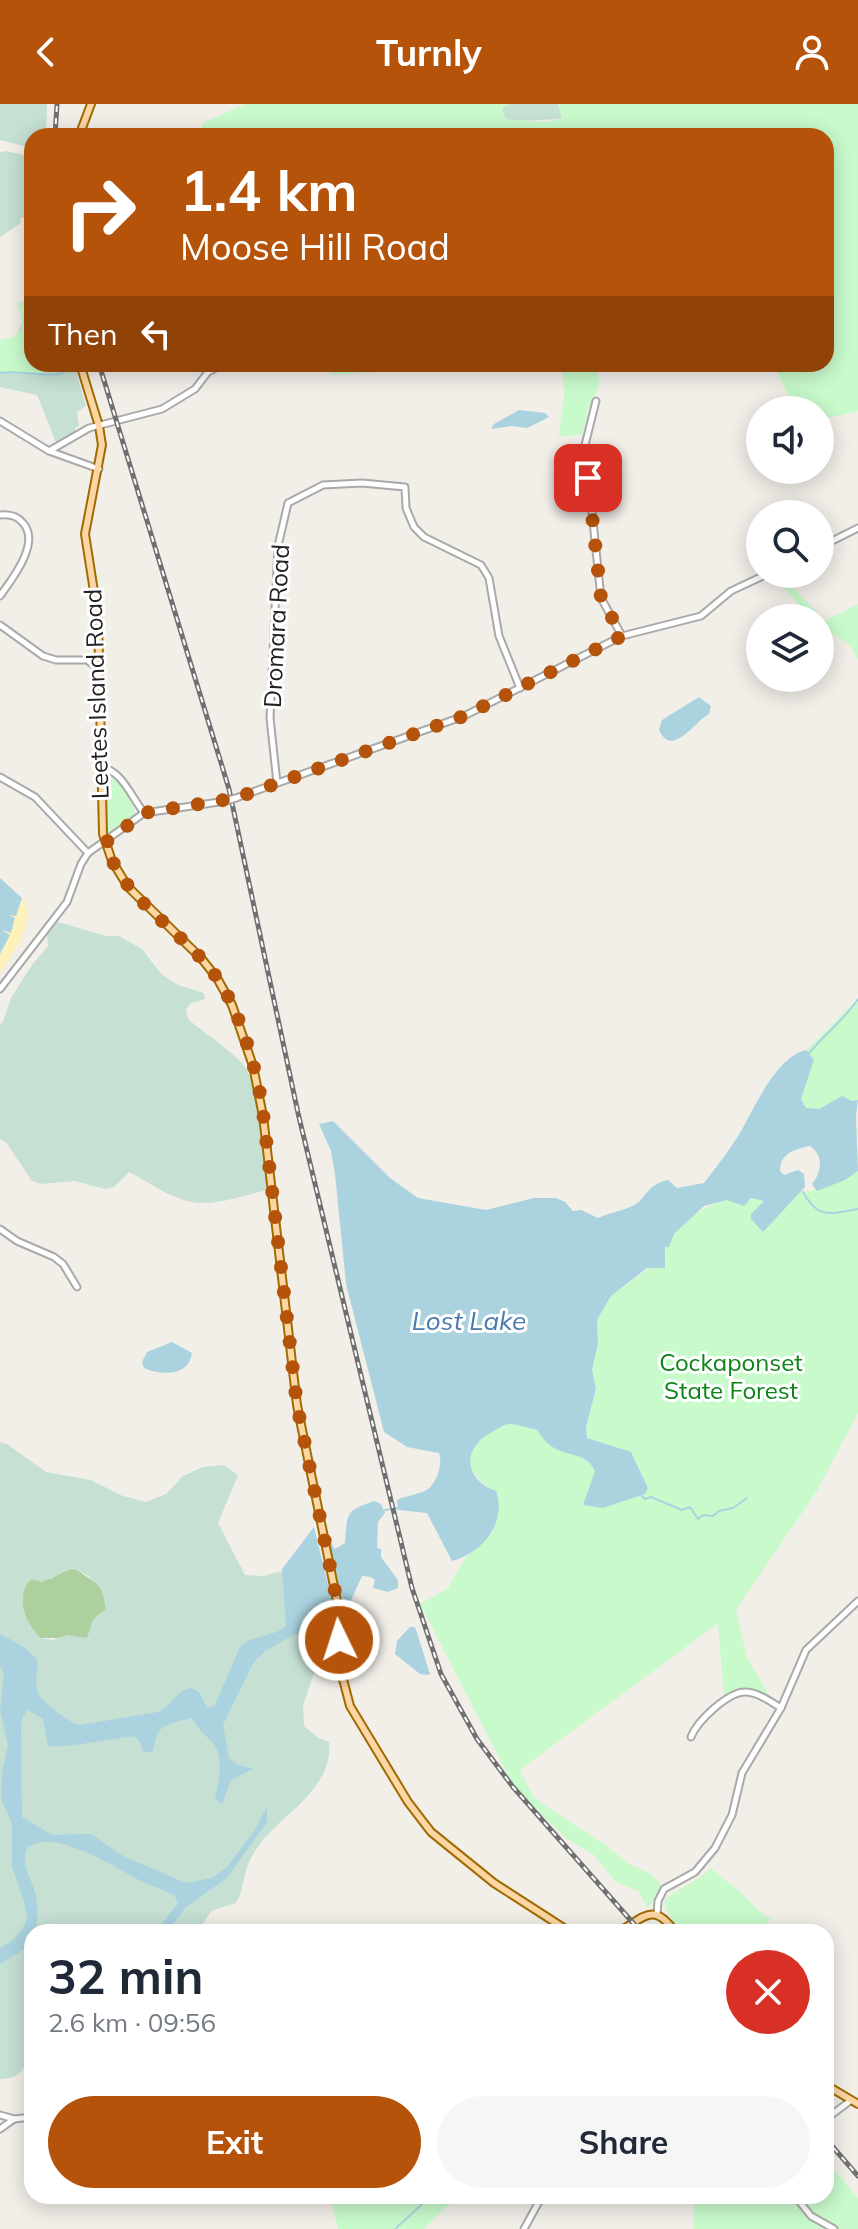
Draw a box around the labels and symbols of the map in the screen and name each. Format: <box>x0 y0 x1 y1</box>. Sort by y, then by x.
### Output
pin <box>554 444 622 512</box>
street label: Dromara Road <box>257 543 295 709</box>
street label: Leetes Island Road <box>77 588 115 800</box>
water label: Lost Lake <box>412 1304 526 1337</box>
park label: Cockaponset State Forest <box>659 1347 803 1405</box>
position arrow <box>297 1598 381 1682</box>

